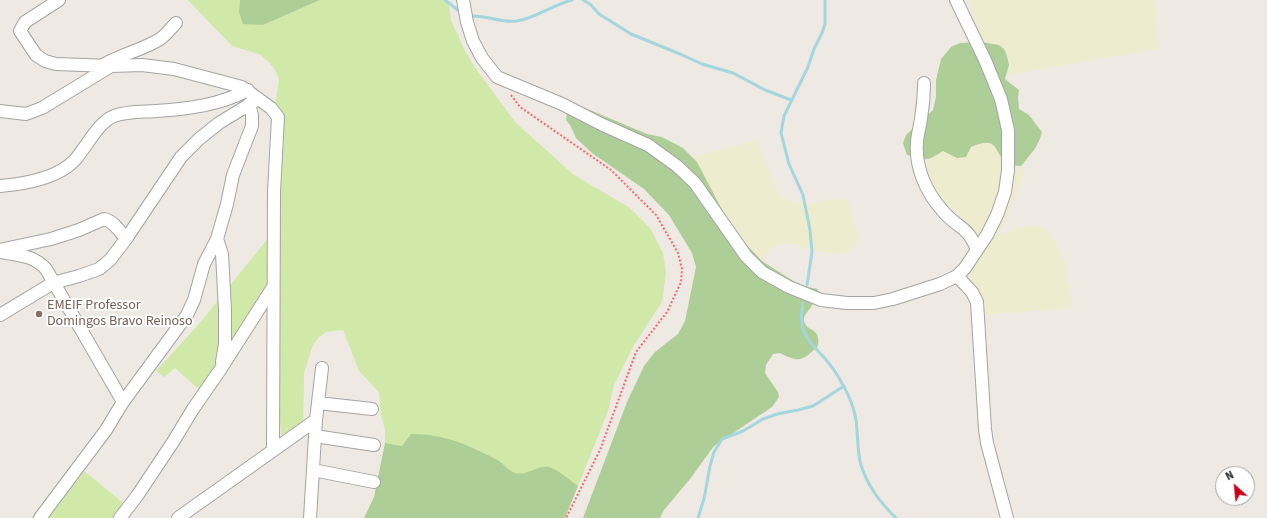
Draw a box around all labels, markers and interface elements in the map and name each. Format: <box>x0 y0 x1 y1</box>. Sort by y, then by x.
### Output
place label: EMEIF Professor Domingos Bravo Reinoso <box>47 298 193 330</box>
marker: EMEIF Professor Domingos Bravo Reinoso <box>34 309 44 319</box>
north arrow <box>1215 466 1255 506</box>
text: N <box>1223 467 1236 484</box>

